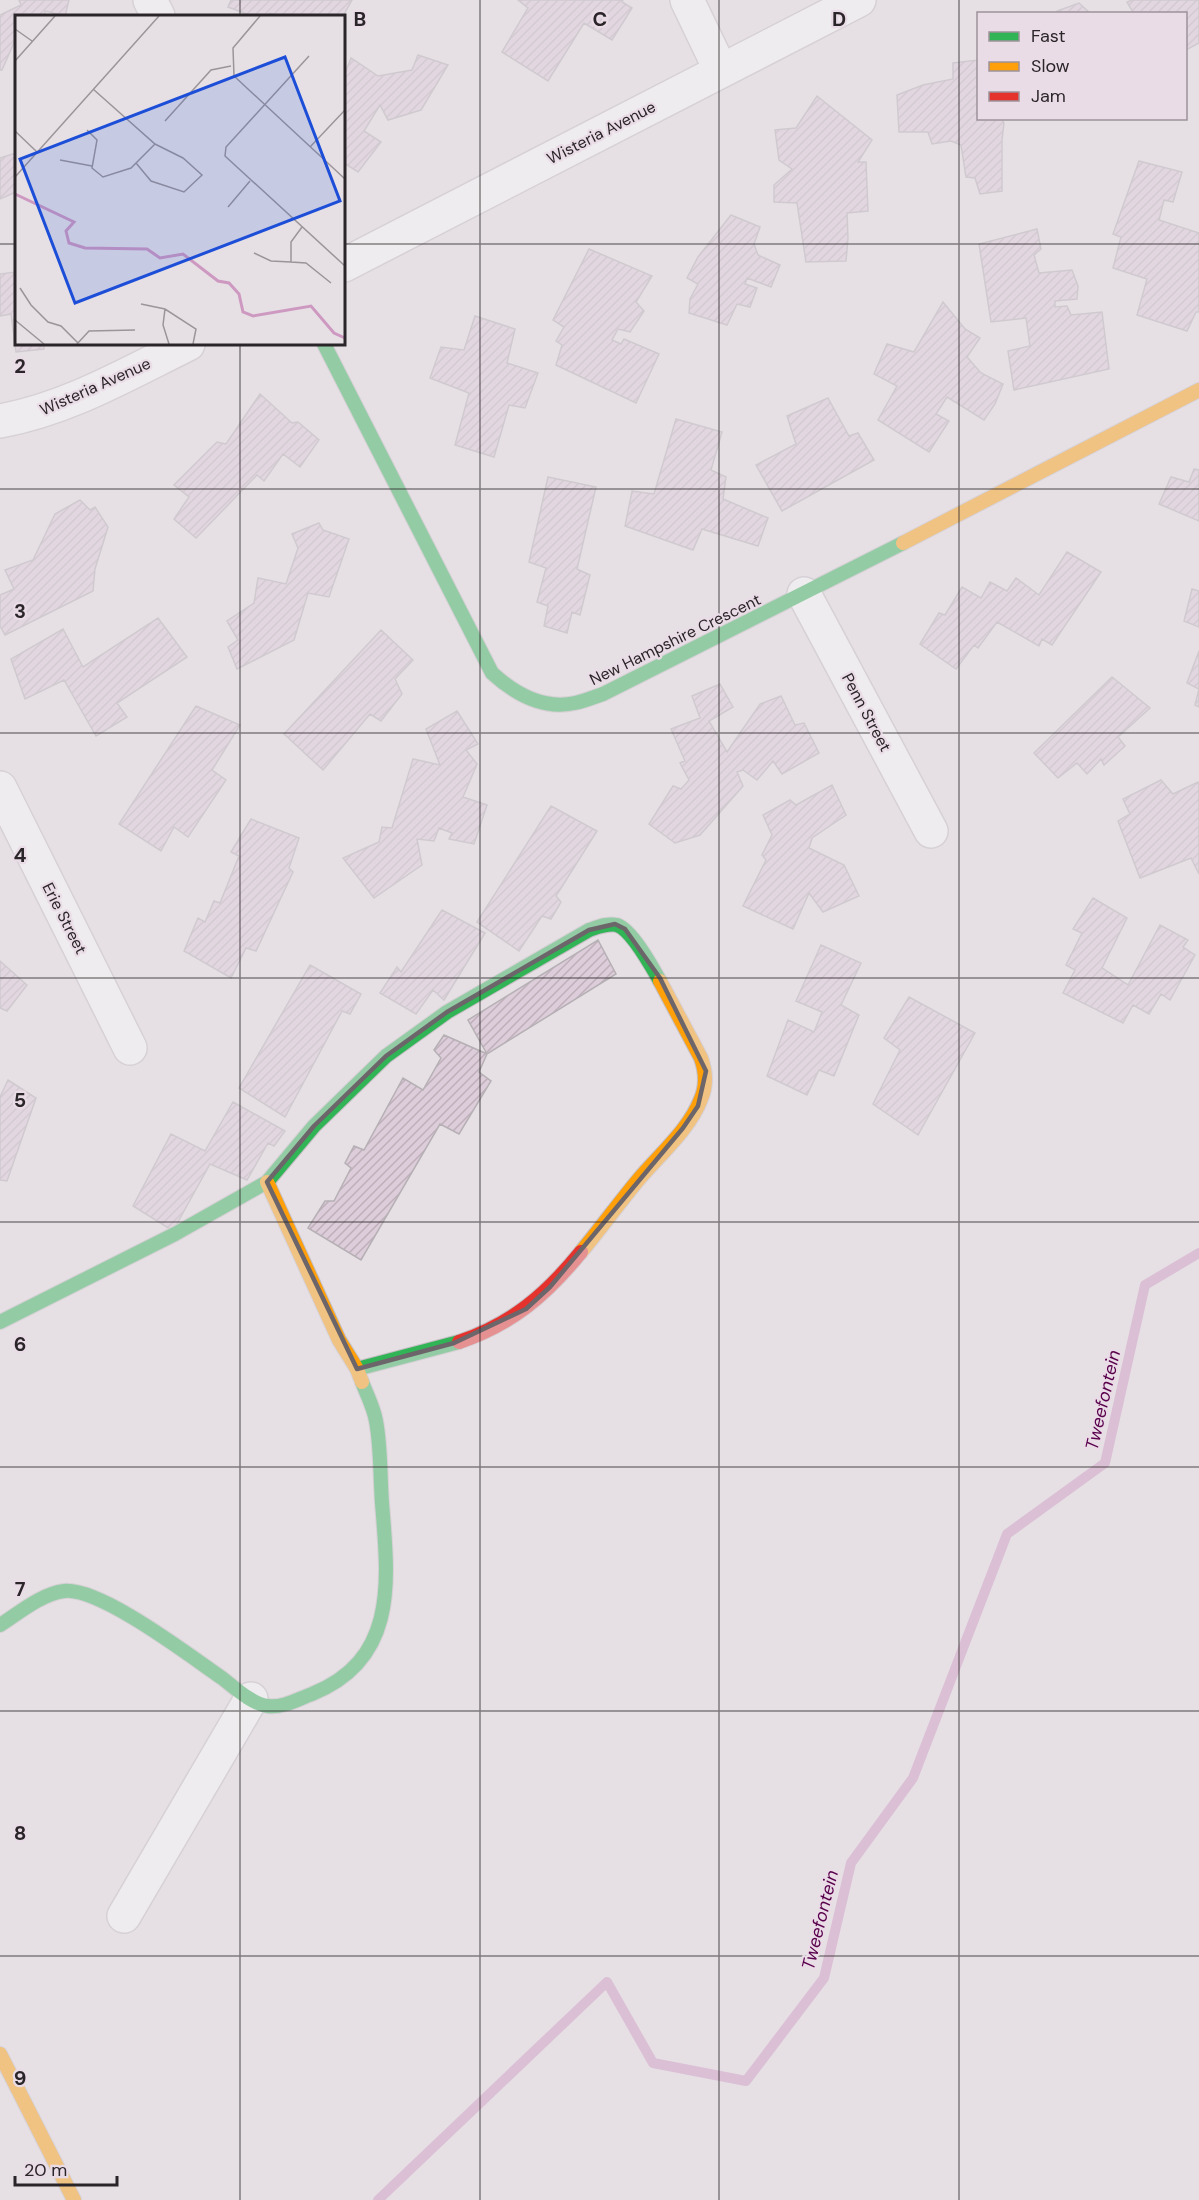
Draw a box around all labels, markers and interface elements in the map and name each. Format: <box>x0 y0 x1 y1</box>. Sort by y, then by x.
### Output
text: B <box>354 6 366 32</box>
text: C <box>593 6 607 32</box>
text: D <box>832 6 846 32</box>
legend <box>977 12 1187 120</box>
inset map <box>15 15 345 345</box>
text: Fast <box>1031 24 1066 48</box>
text: Slow <box>1031 54 1070 78</box>
text: Jam <box>1031 84 1066 108</box>
street label: Wisteria Avenue <box>543 96 659 169</box>
text: 2 <box>14 353 26 379</box>
street label: Wisteria Avenue <box>36 353 154 420</box>
street label: New Hampshire Crescent <box>586 589 764 690</box>
text: 3 <box>14 598 26 624</box>
street label: Penn Street <box>837 669 896 755</box>
text: 4 <box>14 842 27 868</box>
street label: Erie Street <box>38 879 92 958</box>
text: 5 <box>14 1087 26 1113</box>
text: 6 <box>14 1331 26 1357</box>
water label: Tweefontein <box>1080 1348 1126 1452</box>
text: 7 <box>15 1576 26 1602</box>
text: 8 <box>14 1820 26 1846</box>
water label: Tweefontein <box>796 1868 844 1972</box>
text: 9 <box>14 2065 26 2091</box>
scale bar <box>15 2149 117 2187</box>
text: 20 m <box>24 2158 67 2182</box>

